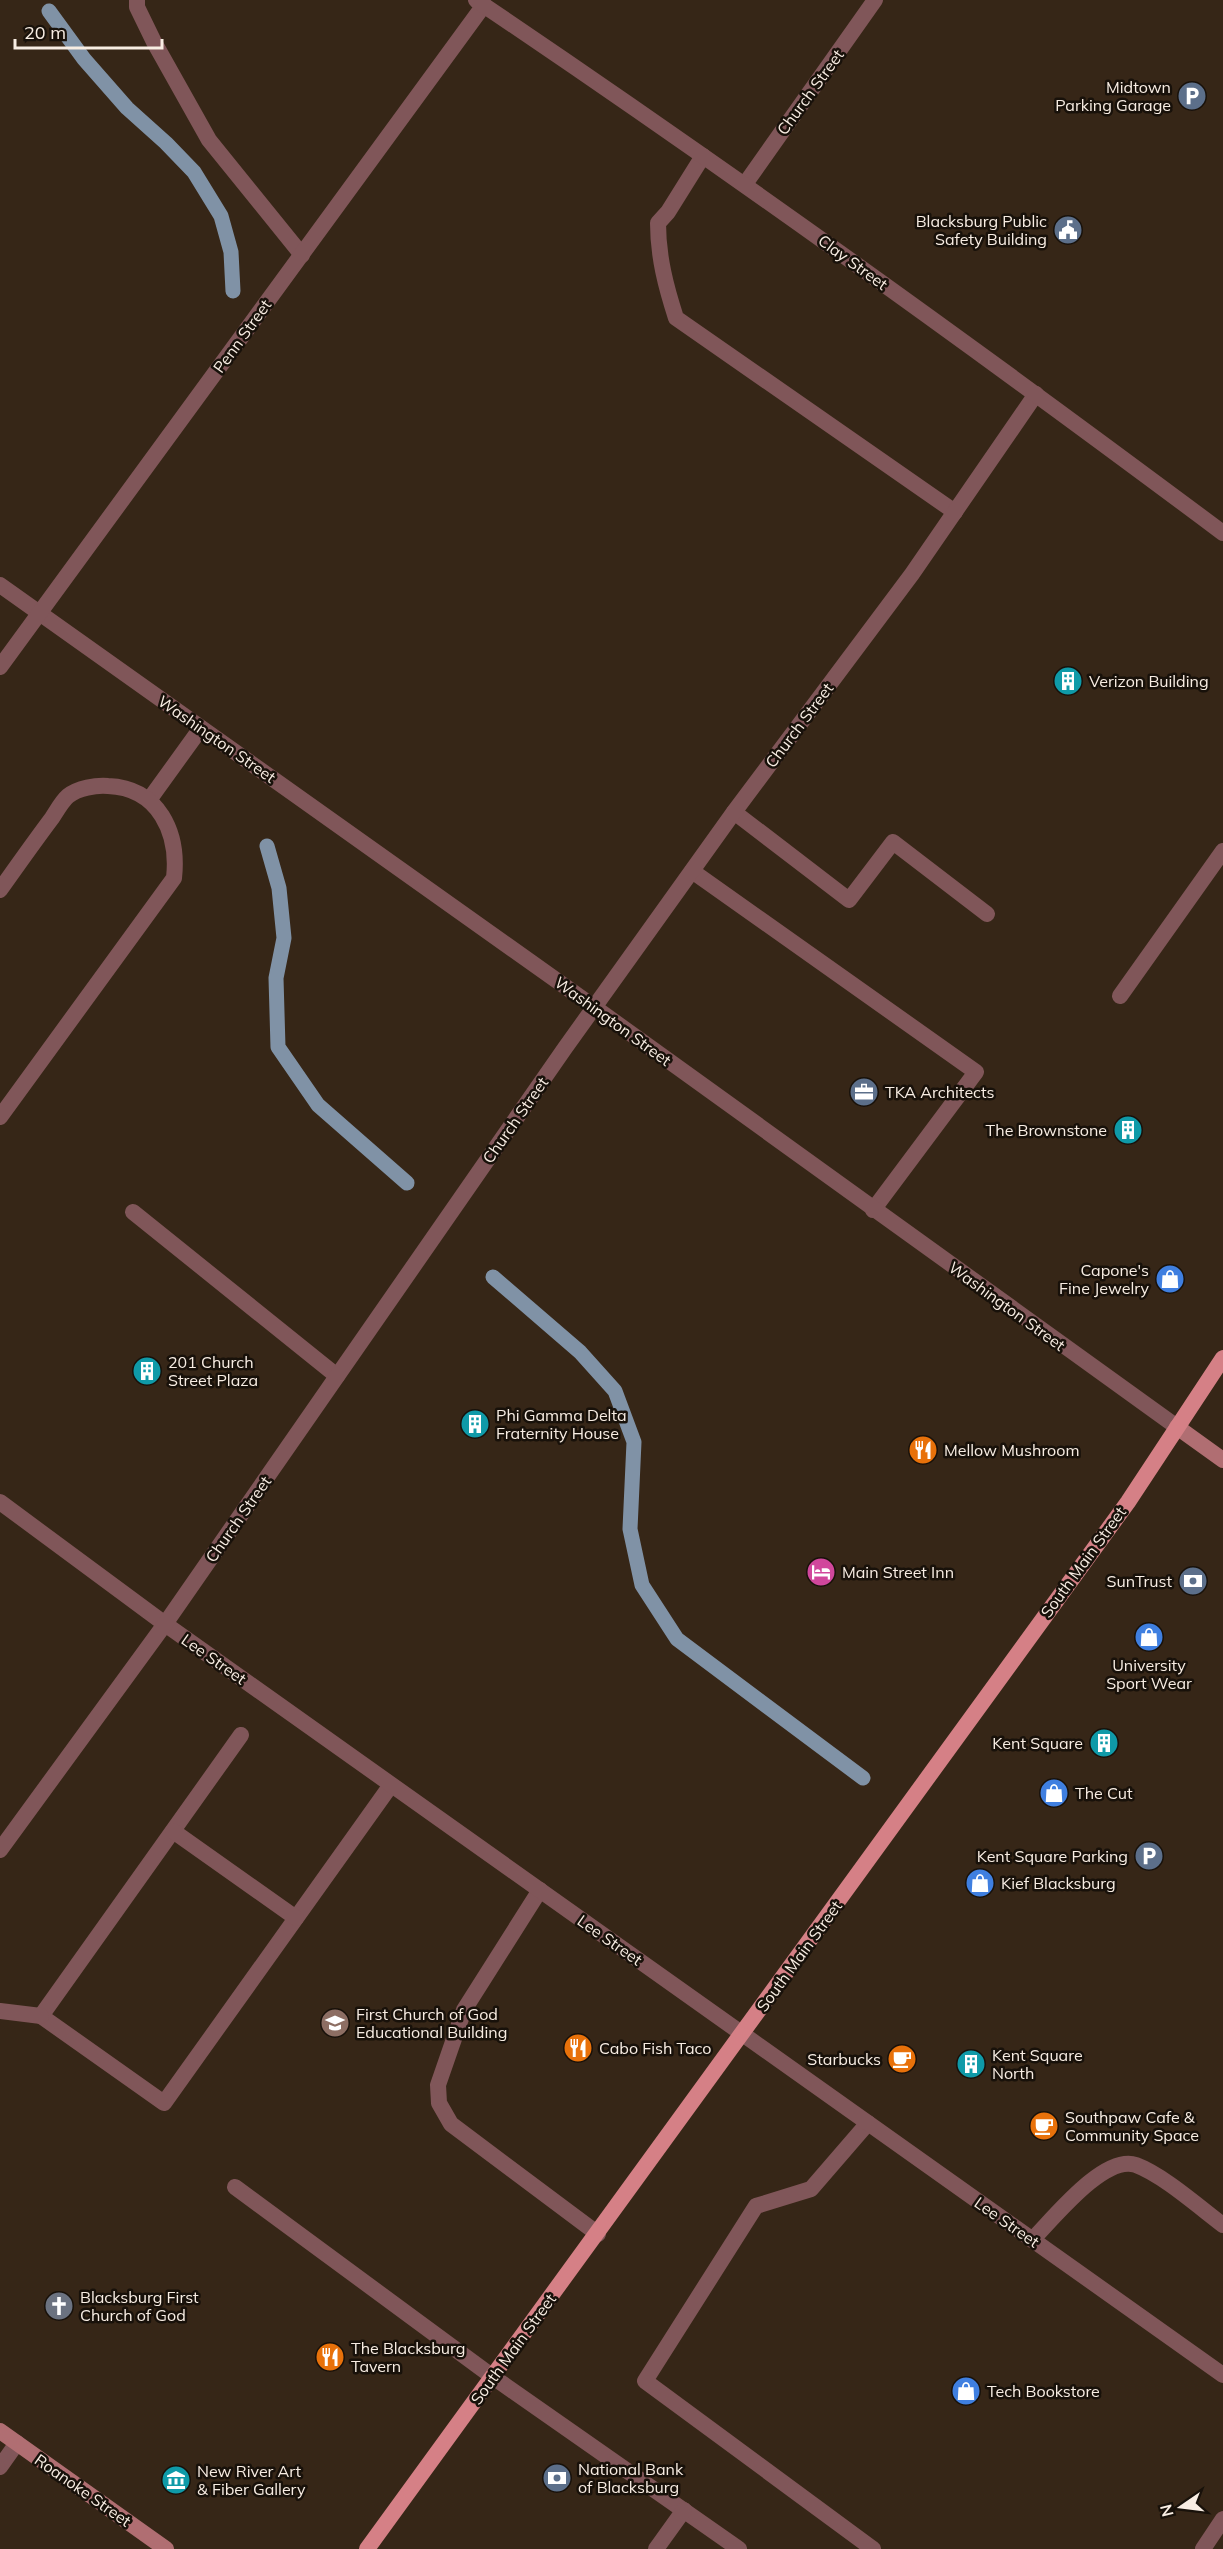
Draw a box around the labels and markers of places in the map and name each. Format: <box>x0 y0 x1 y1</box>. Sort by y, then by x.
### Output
place label: Midtown Parking Garage <box>1055 77 1171 115</box>
parking icon: Midtown Parking Garage <box>1176 80 1208 112</box>
place label: Blacksburg Public Safety Building <box>916 211 1047 249</box>
public building icon: Blacksburg Public Safety Building <box>1052 214 1084 246</box>
building icon: Verizon Building <box>1052 665 1084 697</box>
place label: Verizon Building <box>1089 671 1209 691</box>
office icon: TKA Architects <box>848 1076 880 1108</box>
place label: TKA Architects <box>885 1082 995 1102</box>
building icon: The Brownstone <box>1112 1114 1144 1146</box>
place label: The Brownstone <box>986 1120 1107 1140</box>
place label: Capone's Fine Jewelry <box>1059 1260 1149 1298</box>
shop icon: Capone's Fine Jewelry <box>1154 1263 1186 1295</box>
place label: 201 Church Street Plaza <box>168 1352 258 1390</box>
building icon: 201 Church Street Plaza <box>131 1355 163 1387</box>
place label: Phi Gamma Delta Fraternity House <box>496 1405 627 1443</box>
building icon: Phi Gamma Delta Fraternity House <box>459 1408 491 1440</box>
restaurant icon: Mellow Mushroom <box>907 1434 939 1466</box>
place label: Mellow Mushroom <box>944 1440 1079 1460</box>
hotel icon: Main Street Inn <box>805 1556 837 1588</box>
place label: Main Street Inn <box>842 1562 954 1582</box>
bank icon: SunTrust <box>1177 1565 1209 1597</box>
place label: SunTrust <box>1106 1571 1172 1591</box>
shop icon: University Sport Wear <box>1133 1621 1165 1653</box>
place label: University Sport Wear <box>1106 1655 1192 1693</box>
building icon: Kent Square <box>1088 1727 1120 1759</box>
place label: Kent Square <box>992 1733 1083 1753</box>
shop icon: The Cut <box>1038 1777 1070 1809</box>
place label: The Cut <box>1075 1783 1133 1803</box>
parking icon: Kent Square Parking <box>1133 1840 1165 1872</box>
place label: Kent Square Parking <box>977 1846 1128 1866</box>
shop icon: Kief Blacksburg <box>964 1867 996 1899</box>
place label: Kief Blacksburg <box>1001 1873 1116 1893</box>
place label: First Church of God Educational Building <box>356 2004 507 2042</box>
school or university icon: First Church of God Educational Building <box>319 2007 351 2039</box>
restaurant icon: Cabo Fish Taco <box>562 2032 594 2064</box>
place label: Cabo Fish Taco <box>599 2038 711 2058</box>
cafe icon: Starbucks <box>886 2043 918 2075</box>
place label: Kent Square North <box>992 2045 1083 2083</box>
building icon: Kent Square North <box>955 2048 987 2080</box>
place label: Starbucks <box>807 2049 881 2069</box>
place label: Southpaw Cafe & Community Space <box>1065 2107 1199 2145</box>
cafe icon: Southpaw Cafe & Community Space <box>1028 2110 1060 2142</box>
place label: Blacksburg First Church of God <box>80 2287 199 2325</box>
church icon: Blacksburg First Church of God <box>43 2290 75 2322</box>
place label: The Blacksburg Tavern <box>351 2338 465 2376</box>
restaurant icon: The Blacksburg Tavern <box>314 2341 346 2373</box>
shop icon: Tech Bookstore <box>950 2375 982 2407</box>
place label: Tech Bookstore <box>987 2381 1100 2401</box>
place label: National Bank of Blacksburg <box>578 2459 684 2497</box>
place label: New River Art & Fiber Gallery <box>197 2461 306 2499</box>
bank icon: National Bank of Blacksburg <box>541 2462 573 2494</box>
museum icon: New River Art & Fiber Gallery <box>160 2464 192 2496</box>

